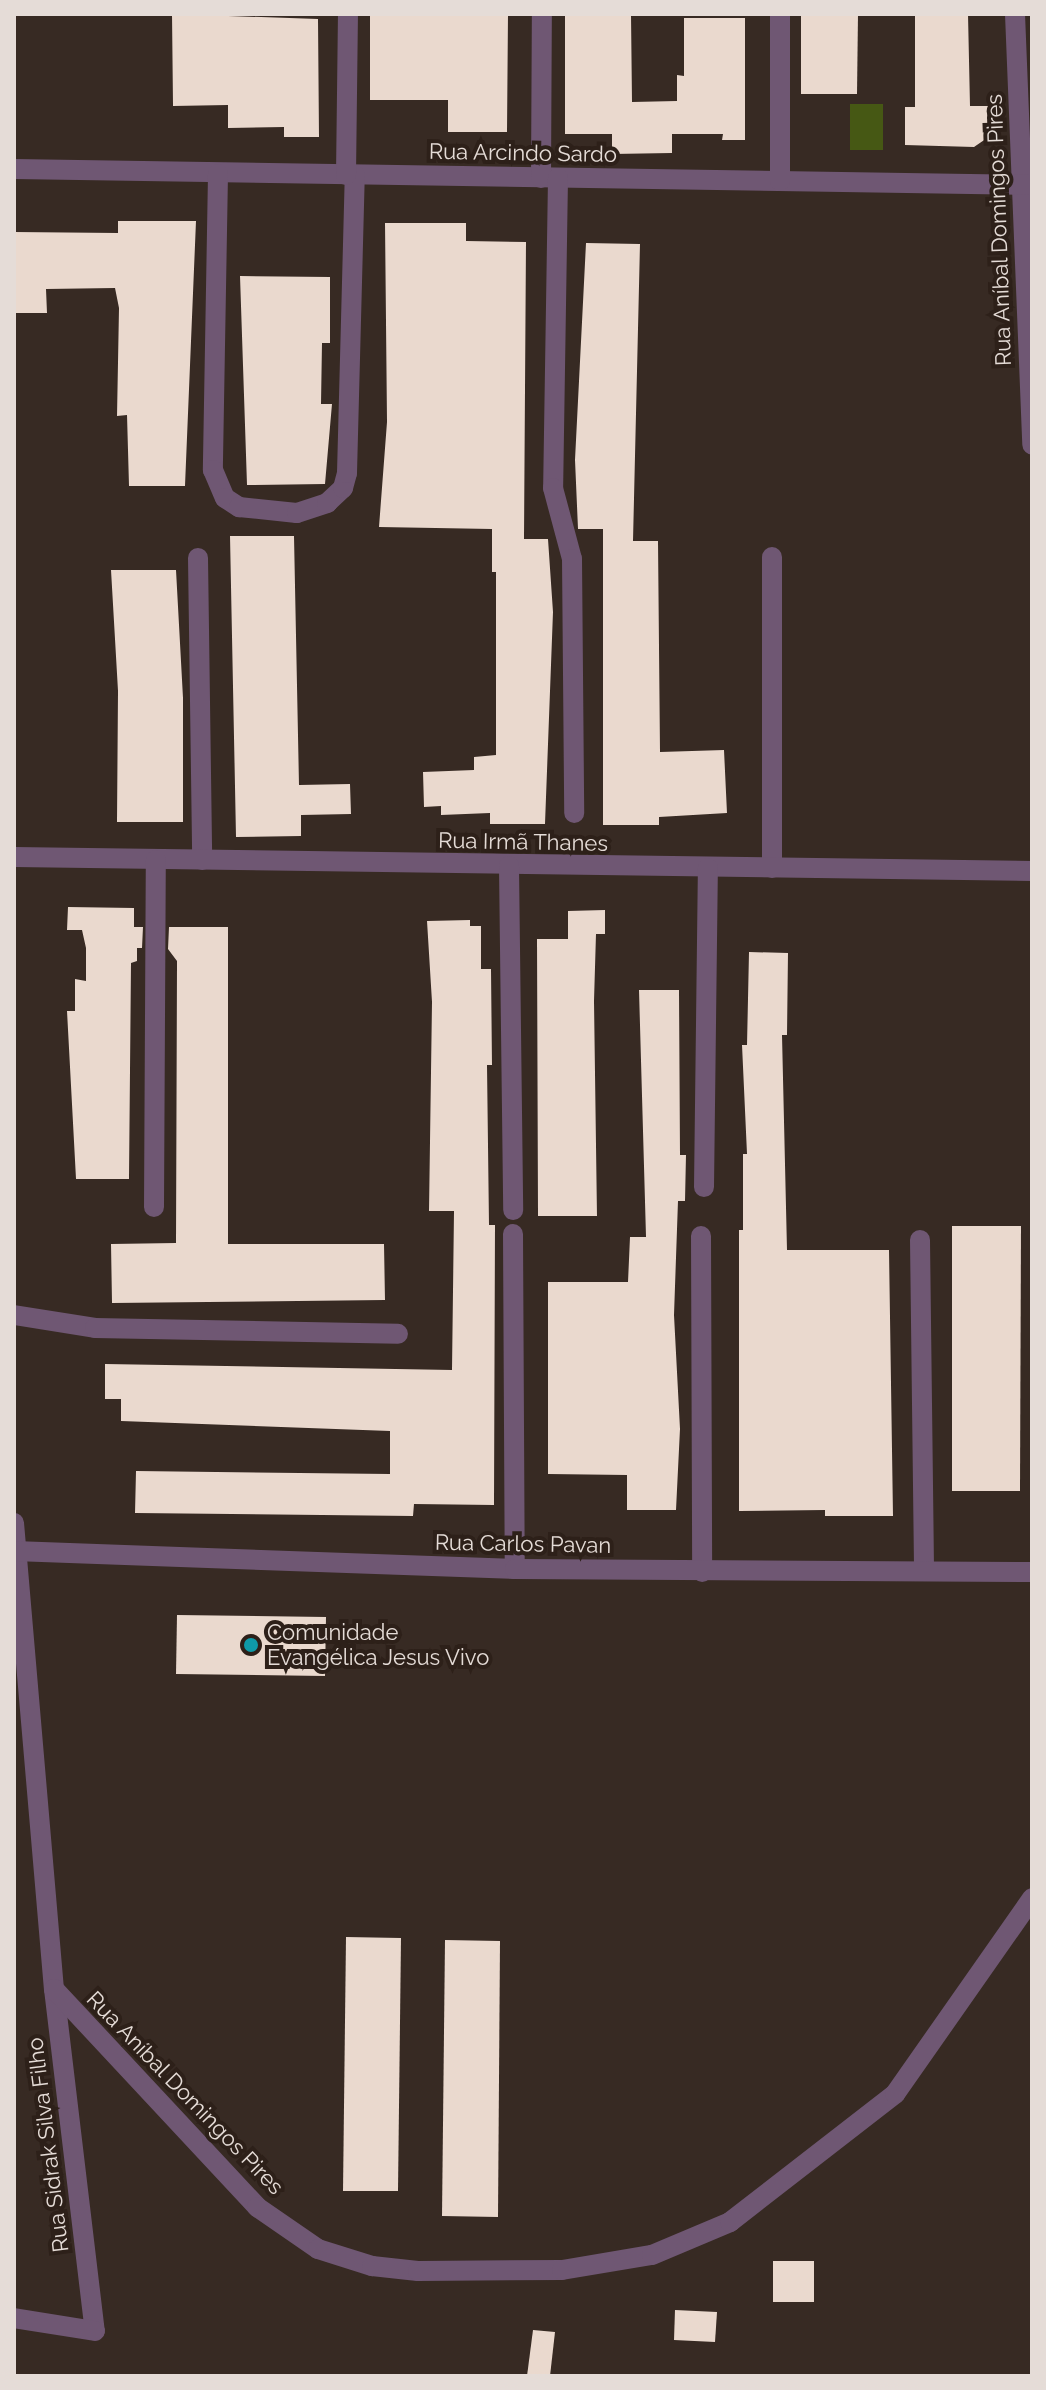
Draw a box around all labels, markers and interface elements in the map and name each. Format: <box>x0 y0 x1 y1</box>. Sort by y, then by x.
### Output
street label: Rua Aníbal Domingos Pires <box>981 93 1017 367</box>
street label: Rua Arcindo Sardo <box>428 138 618 168</box>
street label: Rua Irmã Thanes <box>438 827 608 857</box>
street label: Rua Carlos Pavan <box>435 1529 611 1559</box>
place label: Comunidade Evangélica Jesus Vivo <box>267 1619 491 1670</box>
marker: Comunidade Evangélica Jesus Vivo <box>242 1636 260 1654</box>
street label: Rua Aníbal Domingos Pires <box>81 1985 289 2201</box>
street label: Rua Sidrak Silva Filho <box>22 2036 74 2254</box>

